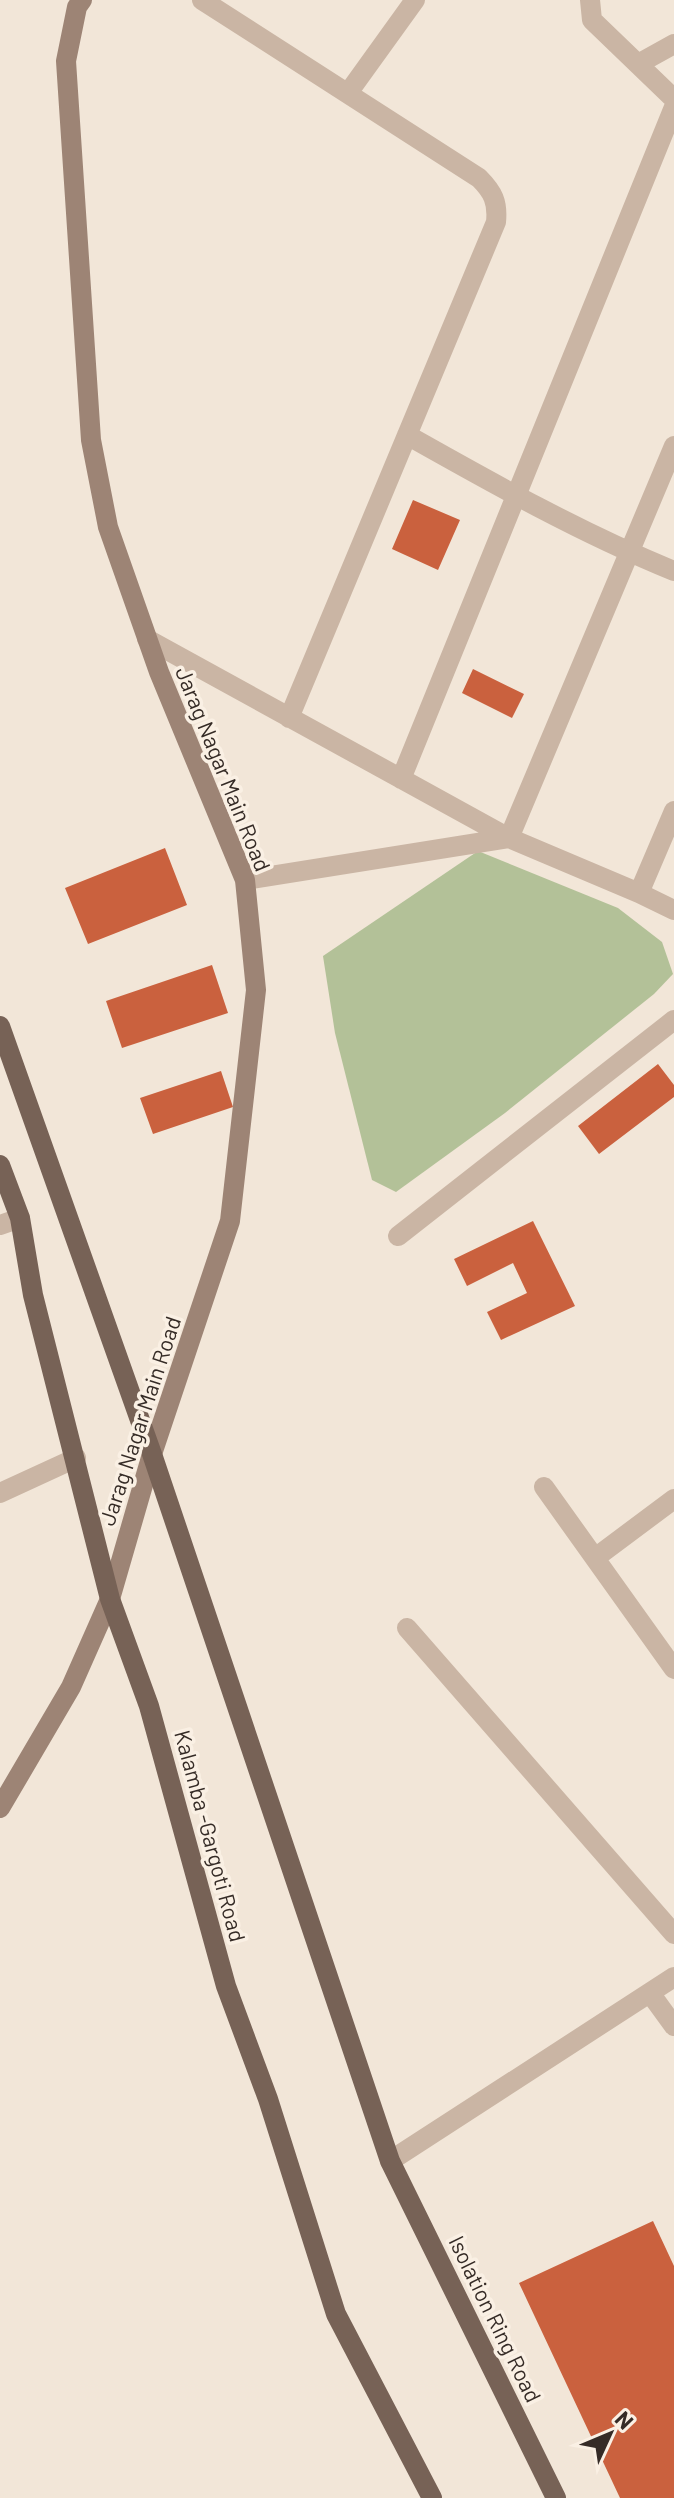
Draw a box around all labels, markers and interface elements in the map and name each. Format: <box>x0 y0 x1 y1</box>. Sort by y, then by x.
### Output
street label: Jarag Nagar Main Road <box>171 663 277 875</box>
street label: Jarag Nagar Main Road <box>93 1313 185 1529</box>
street label: Kalamba -Gargoti Road <box>170 1727 252 1944</box>
street label: Isolation Ring Road <box>444 2231 547 2406</box>
north arrow <box>570 2394 650 2474</box>
text: N <box>611 2405 640 2434</box>

